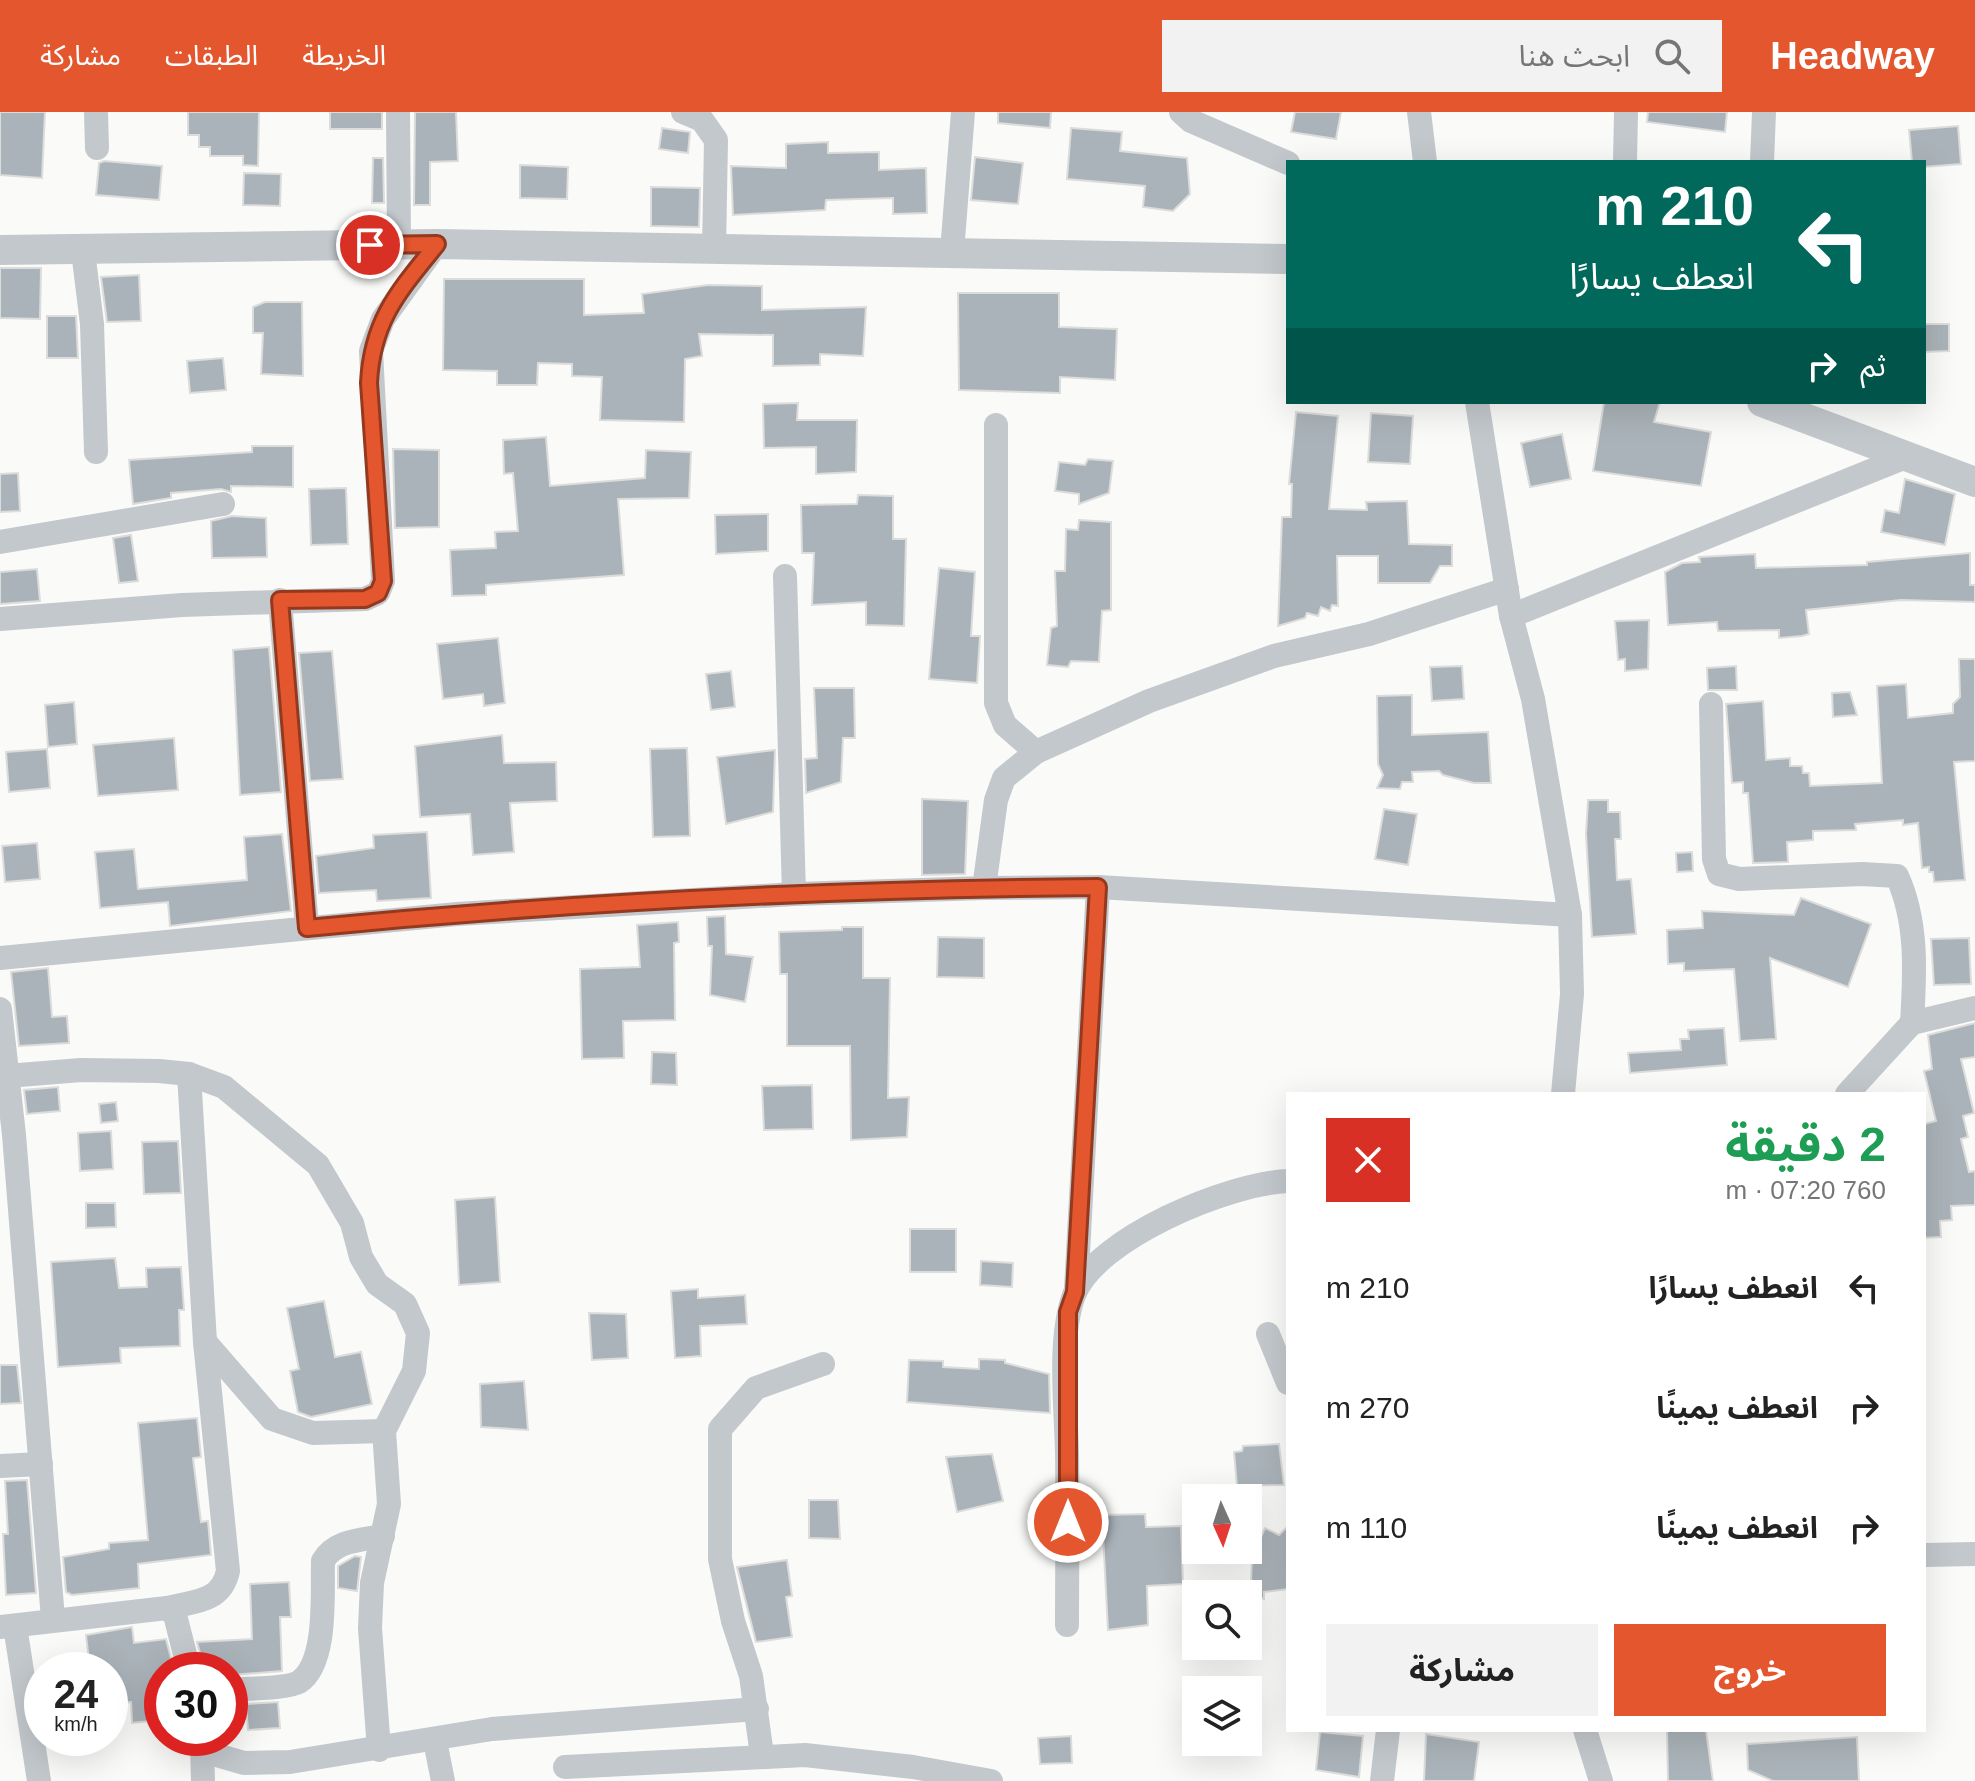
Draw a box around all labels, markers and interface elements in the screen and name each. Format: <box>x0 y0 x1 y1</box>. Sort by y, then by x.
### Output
search box <box>1162 20 1722 92</box>
icon: search <box>1650 34 1694 78</box>
text: Headway <box>1770 35 1935 77</box>
text: ابحث هنا <box>1519 39 1630 72</box>
text: مشاركة <box>40 40 121 71</box>
text: الطبقات <box>165 40 258 71</box>
text: الخريطة <box>302 40 386 71</box>
text: 210 m <box>1595 174 1754 237</box>
icon: left <box>1782 192 1886 296</box>
pin <box>336 211 404 279</box>
icon: arrive <box>348 223 392 267</box>
text: انعطف يسارًا <box>1569 256 1754 297</box>
icon: right <box>1800 344 1844 388</box>
text: ثم <box>1860 349 1886 382</box>
button: close <box>1326 1118 1410 1202</box>
text: 2 دقيقة <box>1725 1118 1886 1171</box>
text: 760 m · 07:20 <box>1726 1175 1886 1205</box>
icon: left <box>1842 1266 1886 1310</box>
text: 210 m <box>1326 1271 1409 1304</box>
text: انعطف يسارًا <box>1649 1271 1818 1304</box>
icon: right <box>1842 1386 1886 1430</box>
text: 270 m <box>1326 1391 1409 1424</box>
text: انعطف يمينًا <box>1656 1391 1818 1424</box>
position arrow <box>1026 1480 1110 1564</box>
north arrow <box>1182 1484 1262 1564</box>
map controls <box>1182 1484 1262 1756</box>
icon: right <box>1842 1506 1886 1550</box>
text: 110 m <box>1326 1511 1407 1544</box>
text: انعطف يمينًا <box>1656 1511 1818 1544</box>
button: search <box>1182 1580 1262 1660</box>
button: مشاركة <box>1326 1624 1598 1716</box>
button: خروج <box>1614 1624 1886 1716</box>
speed limit sign: 30 <box>144 1652 248 1756</box>
text: 24 <box>54 1672 98 1716</box>
button: layers <box>1182 1676 1262 1756</box>
text: km/h <box>54 1713 98 1735</box>

